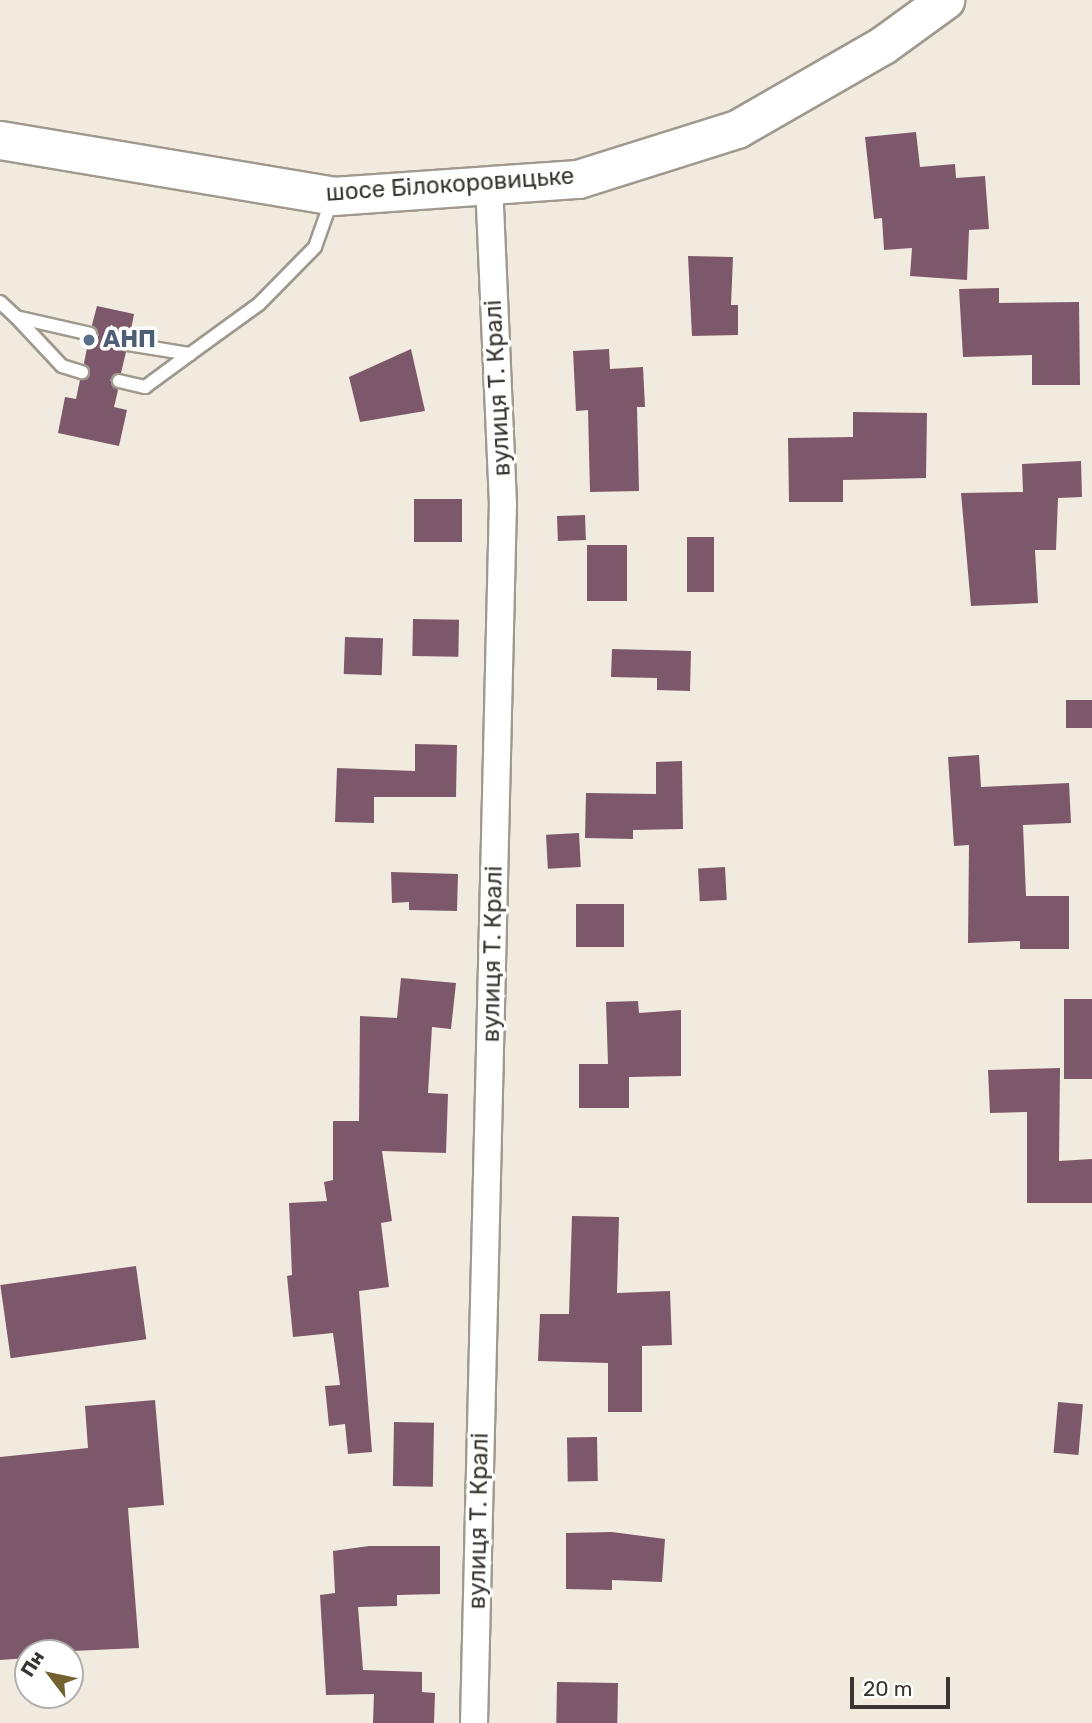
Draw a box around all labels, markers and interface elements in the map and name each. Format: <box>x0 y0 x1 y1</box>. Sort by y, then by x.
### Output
street label: шосе Білокоровицьке <box>325 162 575 208</box>
street label: вулиця Т. Кралі <box>479 299 517 477</box>
place label: АНП <box>103 326 156 354</box>
marker: АНП <box>81 332 97 348</box>
street label: вулиця Т. Кралі <box>477 865 509 1043</box>
street label: вулиця Т. Кралі <box>463 1432 495 1610</box>
north arrow <box>14 1639 84 1709</box>
text: Пн <box>16 1646 49 1681</box>
scale bar <box>854 1664 954 1708</box>
text: 20 m <box>863 1676 912 1701</box>

